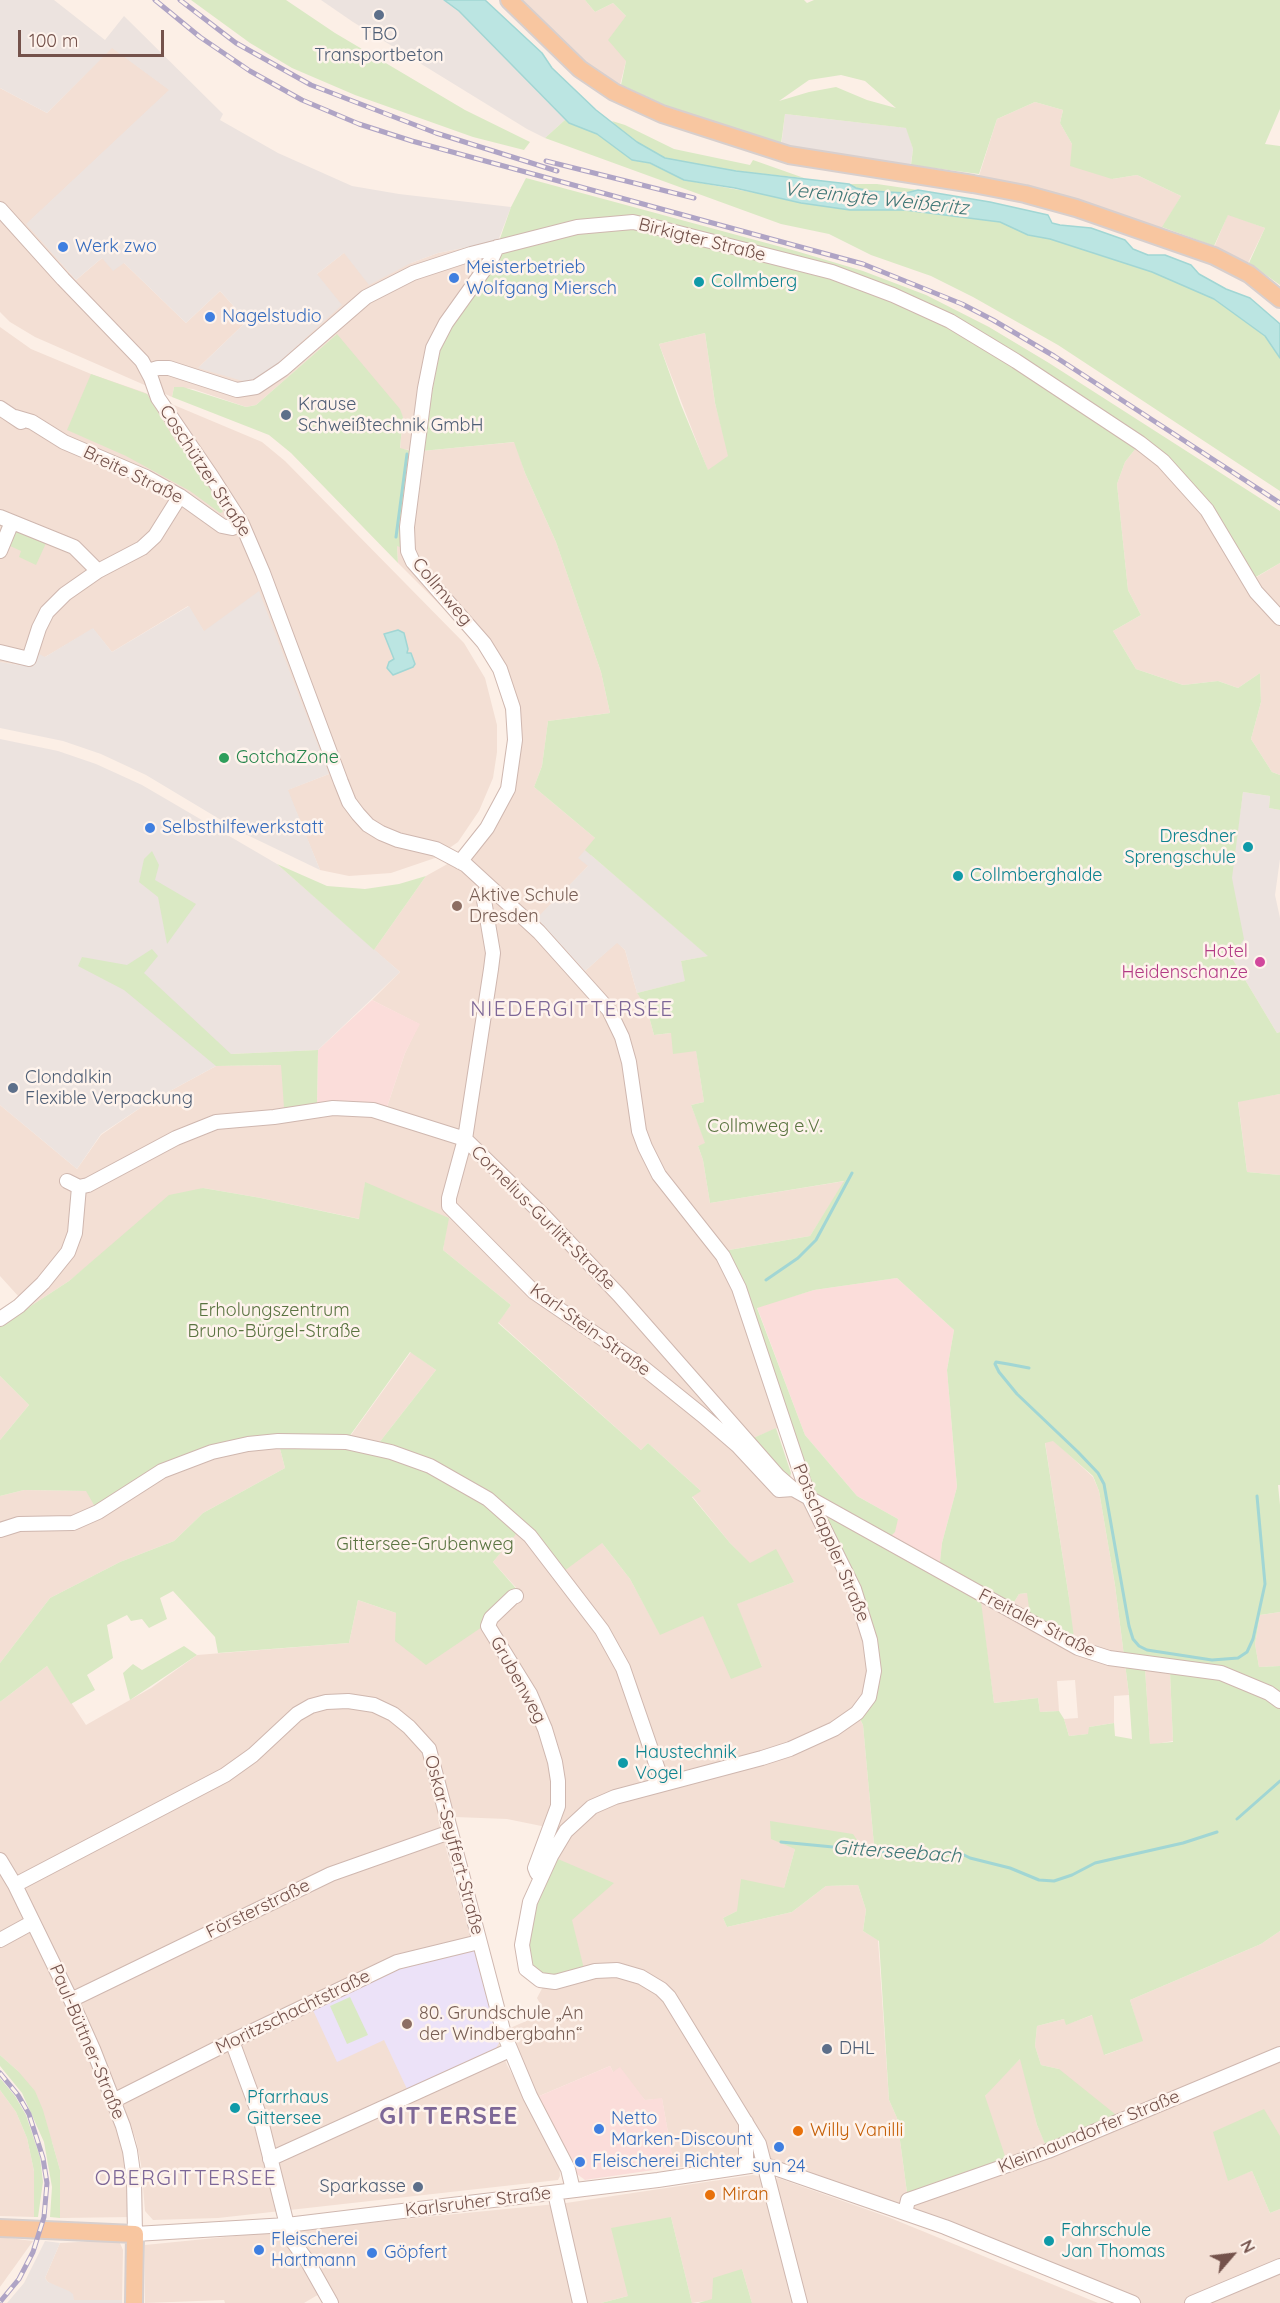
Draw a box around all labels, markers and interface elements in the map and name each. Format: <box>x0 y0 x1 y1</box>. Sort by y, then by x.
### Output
marker: TBO Transportbeton <box>372 8 386 22</box>
scale bar <box>21 18 166 56</box>
place label: TBO Transportbeton <box>314 24 444 66</box>
text: 100 m <box>29 29 78 52</box>
water label: Vereinigte Weißeritz <box>783 177 969 221</box>
street label: Birkigter Straße <box>636 214 768 266</box>
place label: Werk zwo <box>75 236 157 258</box>
marker: Werk zwo <box>56 240 70 254</box>
place label: Meisterbetrieb Wolfgang Miersch <box>466 257 617 300</box>
marker: Meisterbetrieb Wolfgang Miersch <box>447 271 461 285</box>
place label: Collmberg <box>711 271 797 293</box>
marker: Collmberg <box>692 275 706 289</box>
place label: Nagelstudio <box>222 306 322 328</box>
marker: Nagelstudio <box>203 310 217 324</box>
place label: Krause Schweißtechnik GmbH <box>298 394 483 436</box>
street label: Coschützer Straße <box>154 401 256 541</box>
marker: Krause Schweißtechnik GmbH <box>279 408 293 422</box>
street label: Breite Straße <box>80 442 186 508</box>
street label: Collmweg <box>407 554 477 630</box>
place label: GotchaZone <box>236 747 339 769</box>
marker: GotchaZone <box>217 751 231 765</box>
place label: Selbsthilfewerkstatt <box>162 817 324 839</box>
marker: Selbsthilfewerkstatt <box>143 821 157 835</box>
place label: Dresdner Sprengschule <box>1124 826 1236 868</box>
marker: Dresdner Sprengschule <box>1241 840 1255 854</box>
place label: Collmberghalde <box>970 865 1102 887</box>
marker: Collmberghalde <box>951 869 965 883</box>
place label: Aktive Schule Dresden <box>469 885 579 928</box>
marker: Aktive Schule Dresden <box>450 899 464 913</box>
place label: Hotel Heidenschanze <box>1122 941 1248 984</box>
marker: Hotel Heidenschanze <box>1253 955 1267 969</box>
district label: NIEDERGITTERSEE <box>470 997 674 1023</box>
place label: Clondalkin Flexible Verpackung <box>25 1067 193 1110</box>
marker: Clondalkin Flexible Verpackung <box>6 1081 20 1095</box>
park label: Collmweg e.V. <box>707 1116 823 1138</box>
street label: Cornelius-Gurlitt-Straße <box>466 1141 620 1295</box>
street label: Karl-Stein-Straße <box>526 1279 654 1381</box>
park label: Erholungszentrum Bruno-Bürgel-Straße <box>188 1300 360 1342</box>
street label: Potschappler Straße <box>788 1461 874 1625</box>
park label: Gittersee-Grubenweg <box>336 1534 514 1556</box>
street label: Freitaler Straße <box>975 1584 1099 1662</box>
street label: Grubenweg <box>485 1633 551 1727</box>
place label: Haustechnik Vogel <box>635 1742 737 1784</box>
street label: Oskar-Seyffert-Straße <box>420 1753 488 1937</box>
marker: Haustechnik Vogel <box>616 1756 630 1770</box>
water label: Gitterseebach <box>832 1836 962 1868</box>
street label: Försterstraße <box>203 1875 313 1943</box>
street label: Paul-Büttner-Straße <box>45 1961 129 2123</box>
street label: Moritzschachtstraße <box>212 1965 374 2059</box>
place label: 80. Grundschule „An der Windbergbahn“ <box>419 2003 584 2046</box>
marker: 80. Grundschule „An der Windbergbahn“ <box>400 2017 414 2031</box>
place label: DHL <box>839 2038 874 2060</box>
marker: DHL <box>820 2042 834 2056</box>
street label: Kleinnaundorfer Straße <box>995 2086 1183 2178</box>
place label: Pfarrhaus Gittersee <box>247 2087 329 2130</box>
marker: Pfarrhaus Gittersee <box>228 2101 242 2115</box>
district label: GITTERSEE <box>379 2103 519 2131</box>
place label: Netto Marken-Discount <box>611 2108 753 2150</box>
place label: Willy Vanilli <box>810 2120 903 2142</box>
marker: Netto Marken-Discount <box>592 2122 606 2136</box>
marker: Willy Vanilli <box>791 2124 805 2138</box>
marker: sun 24 <box>772 2140 786 2154</box>
place label: Fleischerei Richter <box>592 2151 742 2173</box>
marker: Fleischerei Richter <box>573 2155 587 2169</box>
place label: sun 24 <box>752 2156 806 2178</box>
district label: OBERGITTERSEE <box>95 2166 277 2192</box>
place label: Sparkasse <box>320 2176 406 2198</box>
marker: Sparkasse <box>411 2180 425 2194</box>
street label: Karlsruher Straße <box>404 2182 552 2222</box>
place label: Miran <box>722 2184 769 2206</box>
marker: Miran <box>703 2188 717 2202</box>
place label: Fahrschule Jan Thomas <box>1061 2220 1165 2262</box>
north arrow <box>1202 2225 1262 2285</box>
place label: Fleischerei Hartmann <box>271 2229 358 2272</box>
marker: Fahrschule Jan Thomas <box>1042 2234 1056 2248</box>
text: N <box>1236 2237 1259 2256</box>
place label: Göpfert <box>384 2242 447 2264</box>
marker: Fleischerei Hartmann <box>252 2243 266 2257</box>
marker: Göpfert <box>365 2246 379 2260</box>

